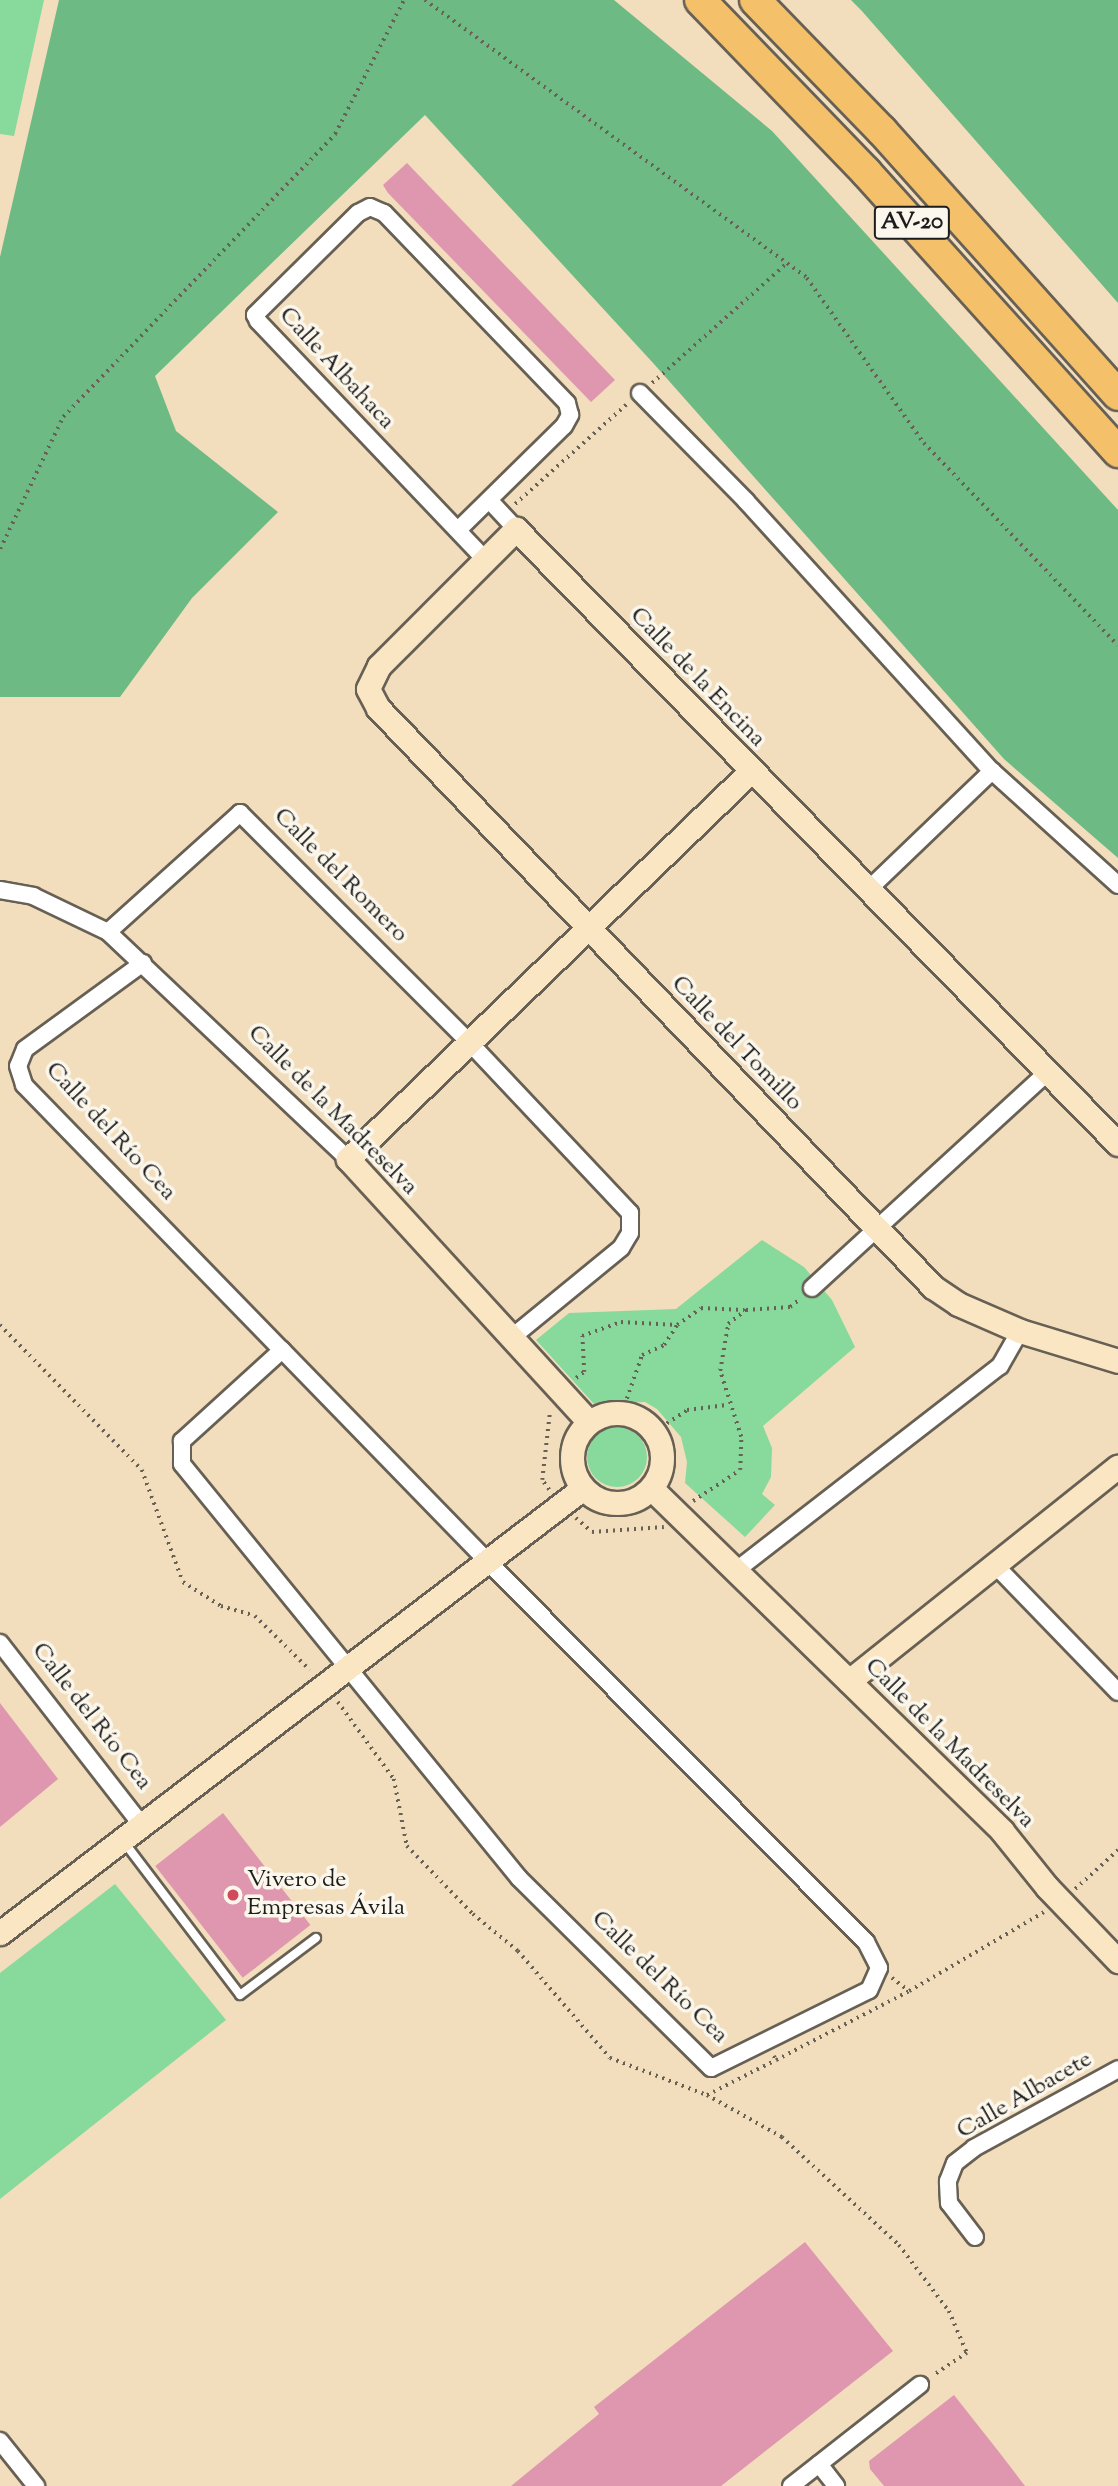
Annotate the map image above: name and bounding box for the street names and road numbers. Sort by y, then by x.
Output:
road number: AV-20 [874,204,950,243]
street label: Calle Albahaca [272,302,400,436]
street label: Calle de la Encina [623,602,771,754]
street label: Calle del Romero [267,803,413,949]
street label: Calle del Tomillo [664,970,808,1118]
street label: Calle de la Madreselva [241,1020,423,1202]
street label: Calle del Río Cea [38,1057,182,1207]
street label: Calle del Río Cea [25,1638,157,1796]
street label: Calle de la Madreselva [858,1653,1040,1835]
street label: Calle del Río Cea [585,1906,733,2050]
street label: Calle Albacete [952,2046,1098,2146]

